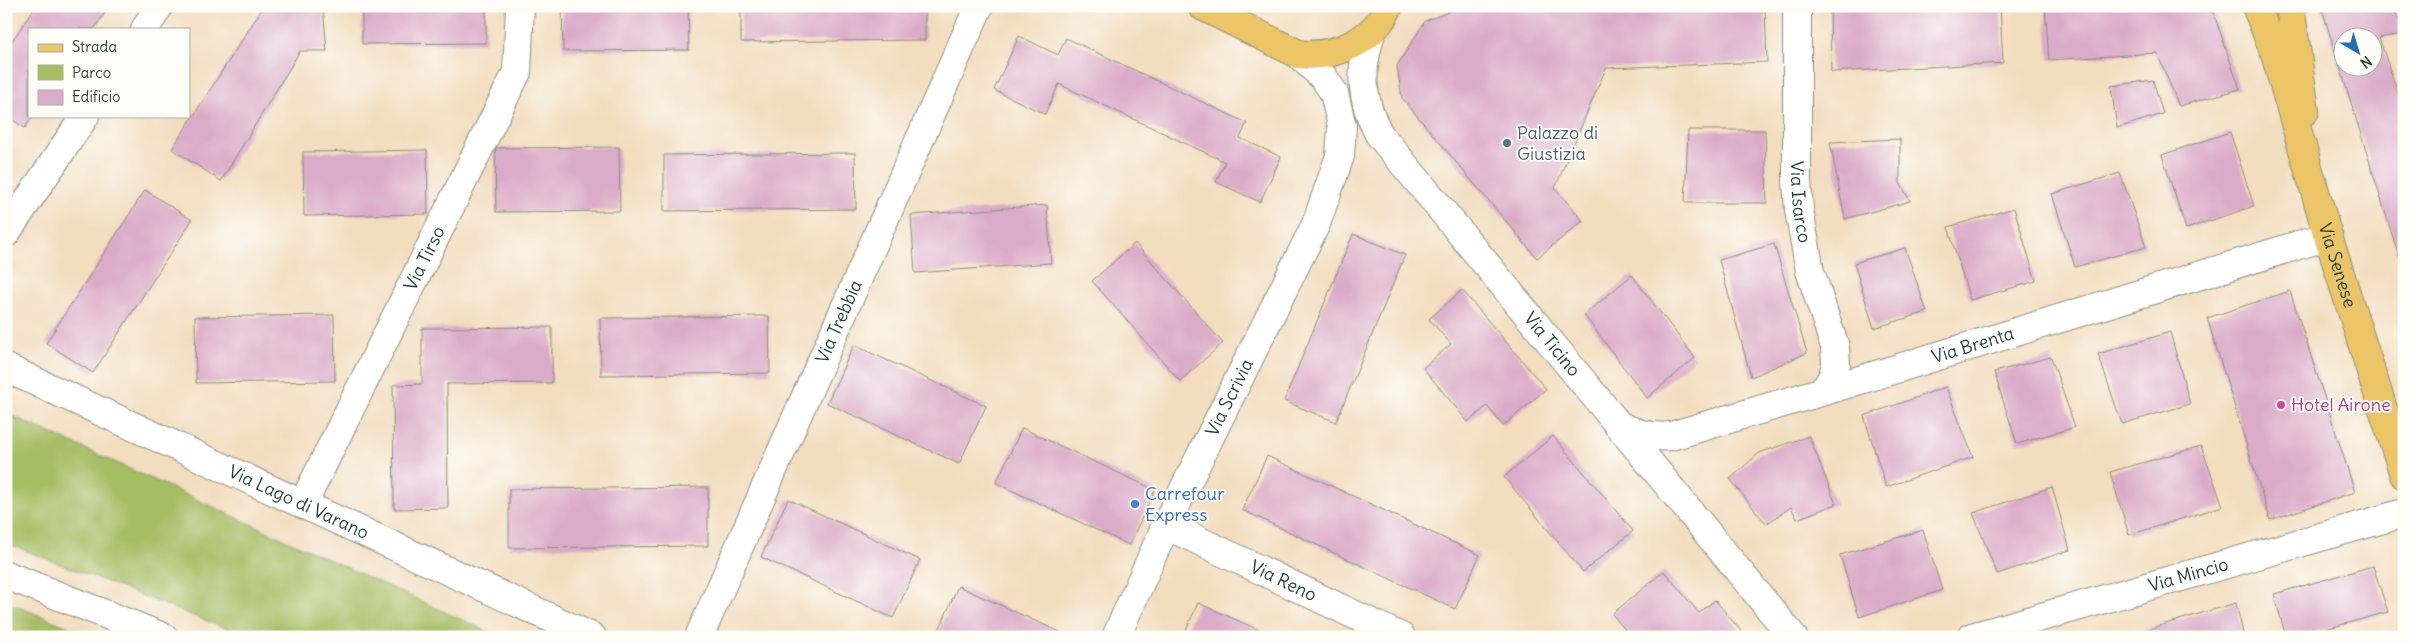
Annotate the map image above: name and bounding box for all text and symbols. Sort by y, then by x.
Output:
legend [28,28,190,118]
north arrow [2332,28,2382,78]
text: Strada [72,37,117,56]
text: N [2357,52,2375,72]
text: Parco [72,63,111,82]
text: Edificio [72,87,120,106]
place label: Palazzo di Giustizia [1517,121,1598,165]
marker: Palazzo di Giustizia [1501,137,1513,149]
street label: Via Isarco [1786,161,1817,245]
street label: Via Senese [2314,220,2362,310]
street label: Via Tirso [399,222,450,294]
street label: Via Trebbia [810,276,867,367]
street label: Via Ticino [1519,307,1586,381]
street label: Via Brenta [1929,321,2017,368]
street label: Via Scrivia [1200,355,1258,440]
place label: Hotel Airone [2291,393,2391,416]
marker: Hotel Airone [2275,399,2287,411]
street label: Via Lago di Varano [225,460,373,544]
place label: Carrefour Express [1145,482,1225,526]
marker: Carrefour Express [1129,498,1141,510]
street label: Via Mincio [2145,552,2231,597]
street label: Via Reno [1246,555,1321,606]

